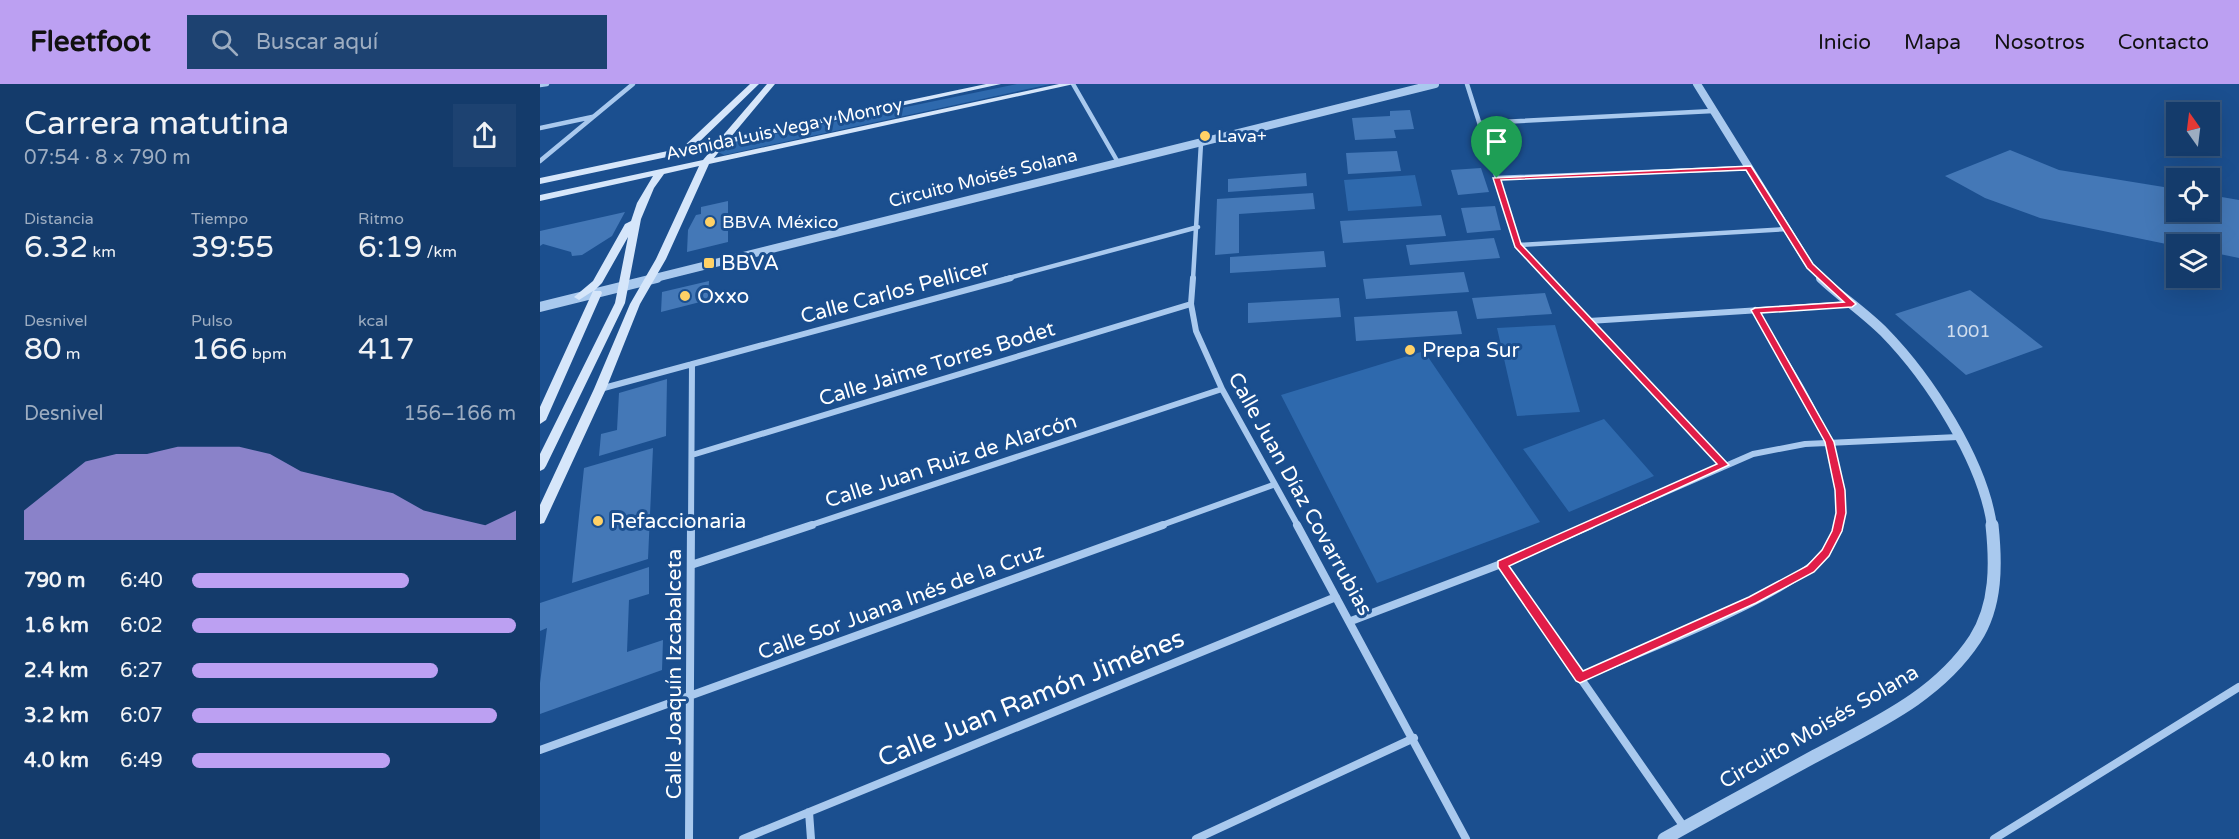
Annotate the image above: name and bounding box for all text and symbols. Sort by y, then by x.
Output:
search box [187,15,607,69]
text: Fleetfoot [30,25,151,59]
icon: search [208,26,241,59]
text: Buscar aquí [256,29,378,55]
text: Inicio [1818,30,1871,55]
text: Mapa [1904,30,1961,55]
text: Nosotros [1994,30,2085,55]
text: Contacto [2118,30,2209,55]
street label: Avenida Luis Vega y Monroy [664,93,905,165]
north arrow [2166,102,2220,156]
map controls [2166,102,2220,288]
text: Carrera matutina [24,104,289,143]
button: share [453,104,516,167]
pin [1471,116,1522,178]
place label: Lava+ [1217,125,1267,147]
icon: arrive [1480,125,1513,158]
marker: Lava+ [1198,129,1212,143]
street label: Circuito Moisés Solana [886,144,1080,212]
text: 07:54 · 8 × 790 m [24,146,191,170]
button: locate [2166,168,2220,222]
text: Distancia [24,209,94,229]
text: Tiempo [191,209,248,229]
text: Ritmo [358,209,404,229]
place label: BBVA México [722,211,838,233]
marker: BBVA México [703,215,717,229]
text: 6.32 [24,229,88,266]
text: 39:55 [191,229,274,266]
text: 6:19 [358,229,422,266]
button: layers [2166,234,2220,288]
text: km [88,242,116,262]
text: /km [422,242,457,262]
place label: BBVA [721,251,779,276]
street label: Calle Carlos Pellicer [798,255,992,329]
marker: BBVA [702,256,716,270]
place label: Oxxo [697,284,749,309]
marker: Oxxo [678,289,692,303]
text: Desnivel [24,311,88,331]
text: Pulso [191,311,233,331]
text: kcal [358,311,388,331]
street label: Calle Jaime Torres Bodet [816,316,1058,412]
house number: 1001 [1945,320,1991,342]
text: 80 [24,331,62,368]
text: 166 [191,331,248,368]
text: 417 [358,331,415,368]
place label: Prepa Sur [1422,338,1520,363]
marker: Prepa Sur [1403,343,1417,357]
text: m [62,344,81,364]
text: bpm [248,344,287,364]
street label: Calle Juan Díaz Covarrubias [1223,368,1377,620]
text: Desnivel [24,402,103,426]
text: 156–166 m [403,402,516,426]
street label: Calle Juan Ruiz de Alarcón [822,408,1080,514]
place label: Refaccionaria [610,509,746,534]
marker: Refaccionaria [591,514,605,528]
street label: Calle Sor Juana Inés de la Cruz [755,538,1047,666]
street label: Calle Joaquín Izcabalceta [662,549,687,799]
text: 790 m [24,569,85,593]
text: 6:40 [120,569,163,593]
text: 1.6 km [24,614,89,638]
text: 6:02 [120,614,163,638]
street label: Calle Juan Ramón Jiménes [873,622,1189,774]
text: 2.4 km [24,659,88,683]
text: 6:27 [120,659,163,683]
street label: Circuito Moisés Solana [1715,660,1923,794]
text: 3.2 km [24,704,89,728]
text: 6:07 [120,704,163,728]
text: 4.0 km [24,749,89,773]
text: 6:49 [120,749,163,773]

